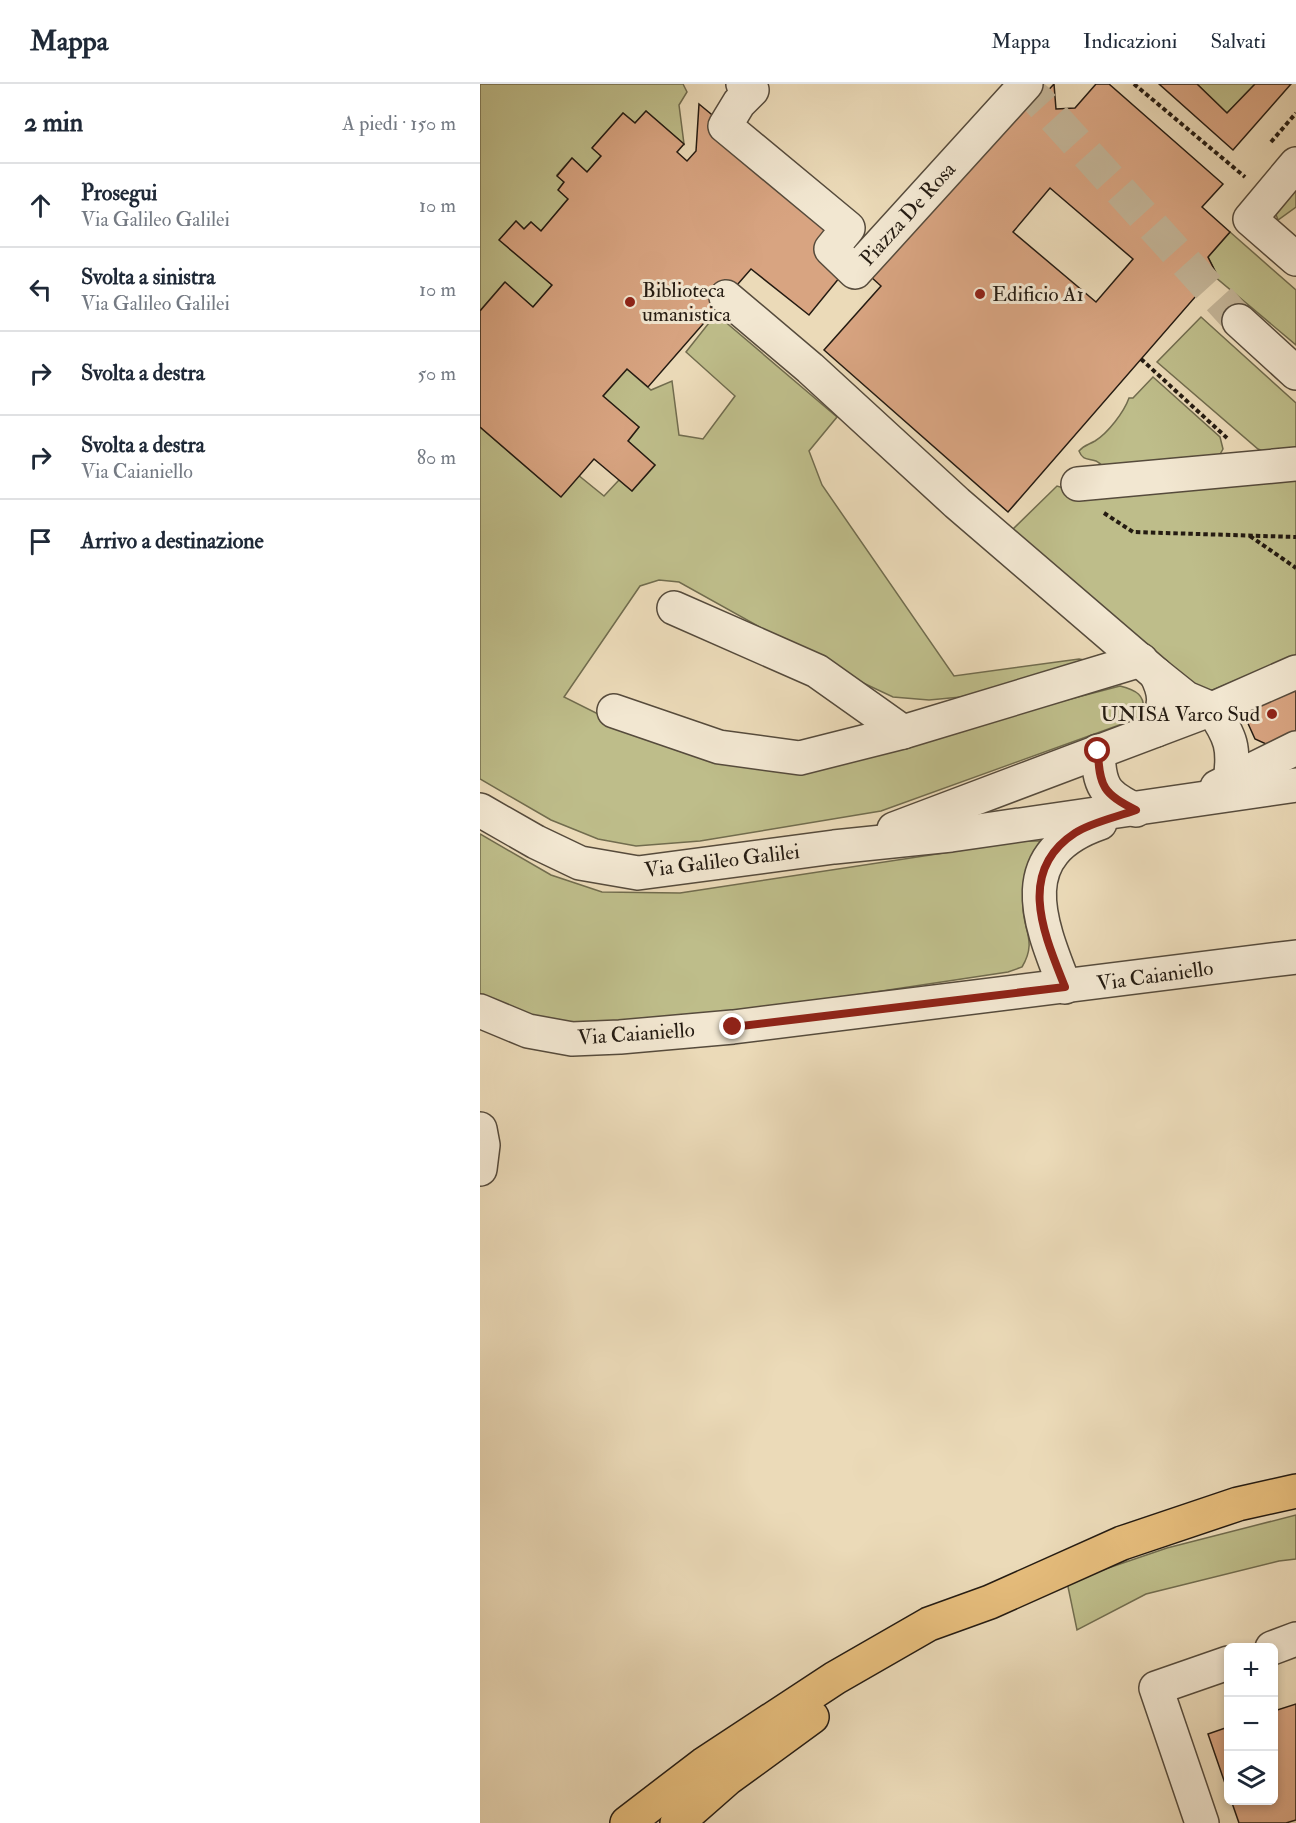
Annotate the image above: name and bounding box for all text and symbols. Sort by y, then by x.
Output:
text: Mappa [30,24,108,59]
text: Mappa [991,28,1050,55]
text: Indicazioni [1083,28,1177,55]
text: Salvati [1210,28,1266,55]
text: 2 min [24,107,83,139]
text: A piedi · 150 m [342,111,456,136]
street label: Piazza De Rosa [854,156,962,272]
text: Prosegui [81,179,157,207]
icon: ahead [24,189,57,222]
text: 10 m [419,193,456,218]
text: Via Galileo Galilei [81,207,230,232]
text: Svolta a sinistra [81,263,215,291]
icon: left [24,273,57,306]
text: 10 m [419,277,456,302]
place label: Biblioteca umanistica [642,277,731,328]
place label: Edificio A1 [992,281,1084,308]
marker: Edificio A1 [973,287,987,301]
text: Via Galileo Galilei [81,291,230,316]
marker: Biblioteca umanistica [623,295,637,309]
icon: right [24,357,57,390]
text: Svolta a destra [81,359,205,387]
text: 50 m [417,361,456,386]
text: Svolta a destra [81,431,205,459]
icon: right [24,441,57,474]
text: 80 m [417,445,456,470]
text: Via Caianiello [81,459,193,484]
icon: arrive [24,525,57,558]
text: Arrivo a destinazione [81,527,264,555]
place label: UNISA Varco Sud [1101,701,1261,728]
marker: UNISA Varco Sud [1265,707,1279,721]
route start [1084,737,1110,763]
street label: Via Galileo Galilei [643,838,802,884]
street label: Via Caianiello [1095,954,1215,998]
route end [719,1013,745,1039]
street label: Via Caianiello [576,1016,696,1052]
map controls [1224,1643,1278,1805]
button: + [1224,1643,1278,1697]
button: − [1224,1697,1278,1751]
button: layers [1224,1751,1278,1805]

